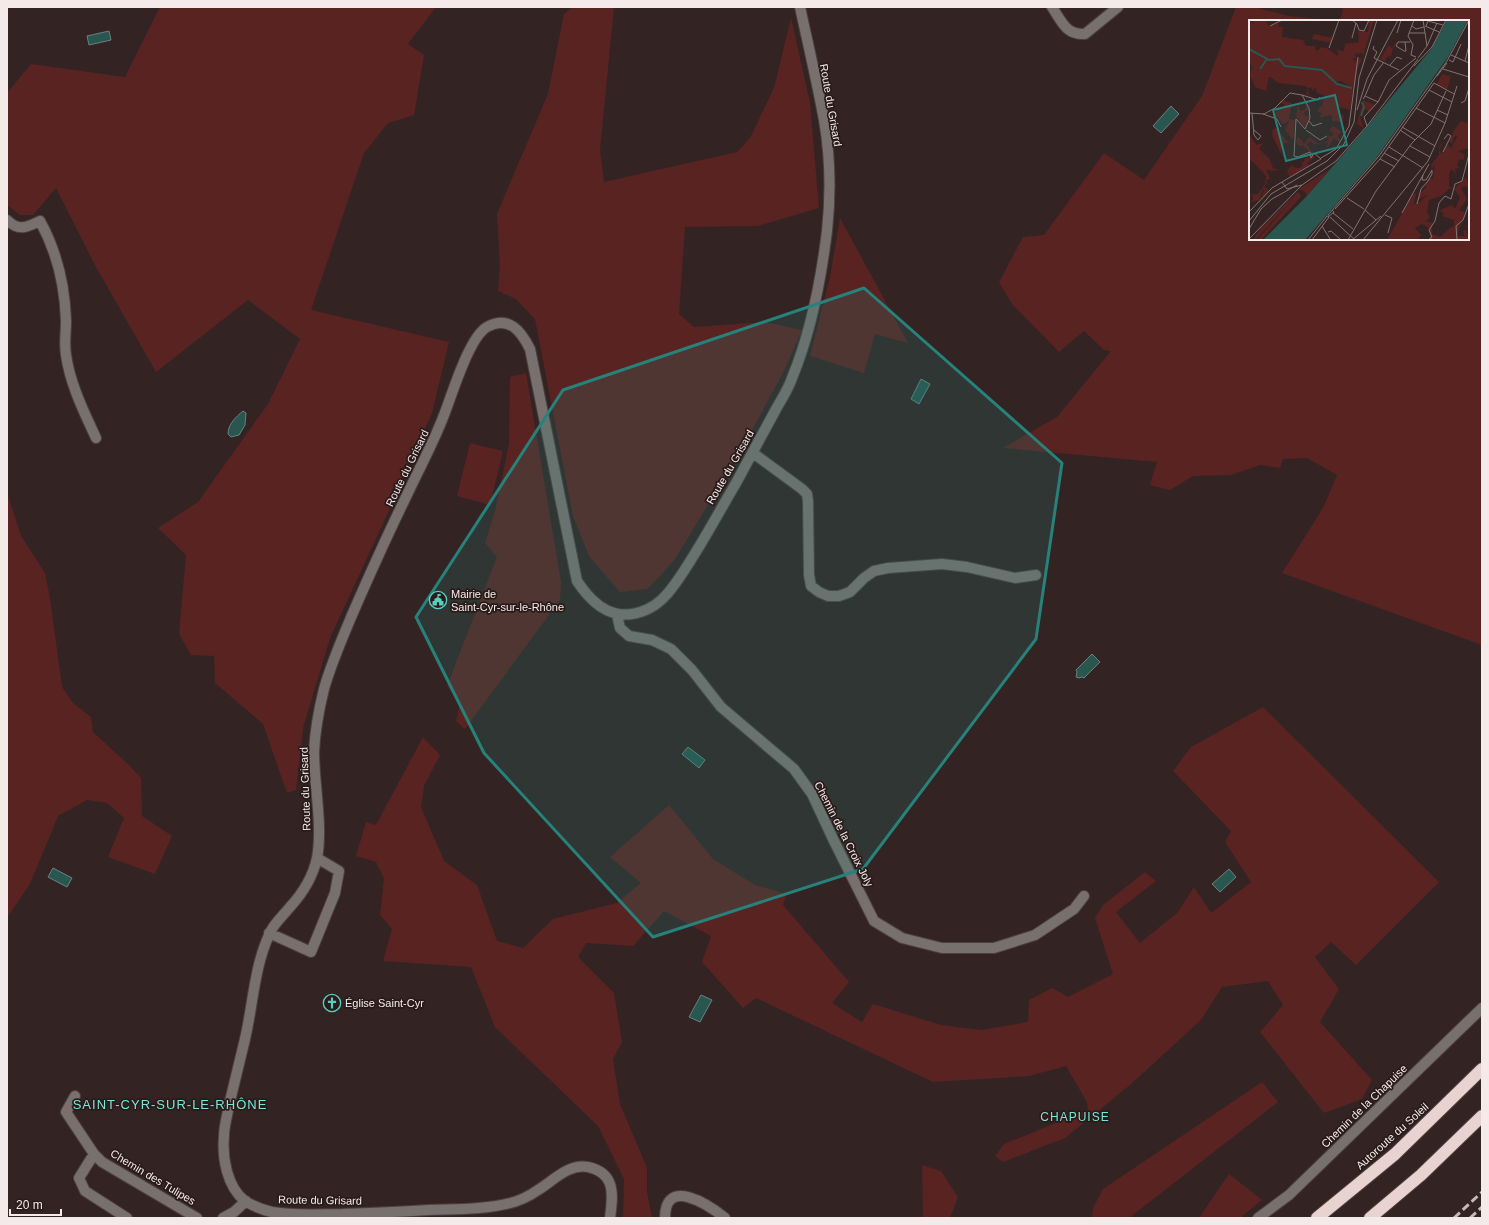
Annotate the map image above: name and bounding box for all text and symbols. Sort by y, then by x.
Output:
inset map [1249,20,1469,240]
street label: Route du Grisard [818,63,844,147]
street label: Route du Grisard [383,428,431,508]
street label: Route du Grisard [704,428,756,506]
place label: Mairie de Saint-Cyr-sur-le-Rhône [451,588,564,613]
public building icon: Mairie de Saint-Cyr-sur-le-Rhône [428,590,448,610]
street label: Route du Grisard [298,747,312,831]
street label: Chemin de la Croix Joly [812,780,876,889]
church icon: Église Saint-Cyr [322,993,342,1013]
place label: Église Saint-Cyr [345,997,424,1009]
street label: Chemin de la Chapuise [1319,1062,1409,1150]
district label: SAINT-CYR-SUR-LE-RHÔNE [73,1097,267,1112]
street label: Autoroute du Soleil [1353,1100,1431,1172]
district label: CHAPUISE [1040,1110,1110,1124]
street label: Chemin des Tulipes [109,1147,198,1207]
scale bar [10,1191,61,1217]
street label: Route du Grisard [278,1193,362,1207]
text: 20 m [16,1198,43,1212]

